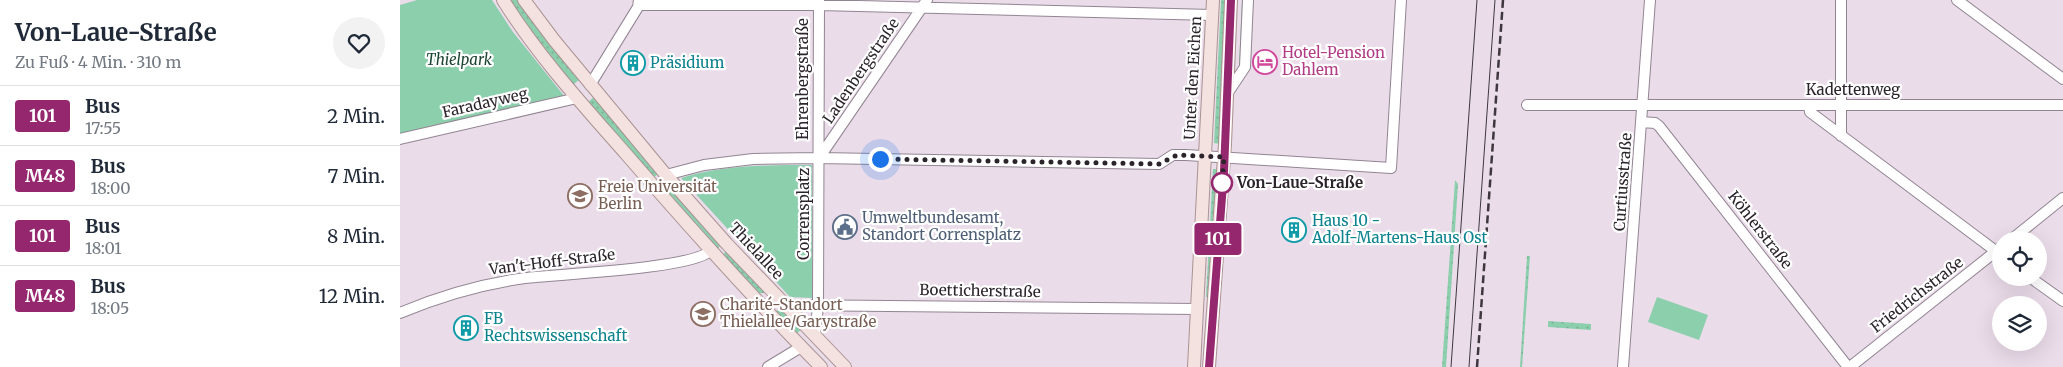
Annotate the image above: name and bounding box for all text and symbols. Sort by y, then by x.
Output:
street label: Ladenbergstraße [818,14,903,127]
street label: Unter den Eichen [1180,16,1205,140]
text: Von-Laue-Straße [15,17,217,48]
button: heart [333,17,385,69]
street label: Ehrenbergstraße [793,18,812,140]
place label: Hotel-Pension Dahlem [1282,43,1385,79]
hotel icon: Hotel-Pension Dahlem [1252,49,1278,75]
park label: Thielpark [426,50,493,69]
building icon: Präsidium [620,50,646,76]
text: Zu Fuß · 4 Min. · 310 m [15,52,181,72]
place label: Präsidium [650,53,724,72]
street label: Kadettenweg [1806,80,1900,99]
street label: Faradayweg [440,83,529,122]
text: Bus [85,94,120,118]
text: 101 [29,104,56,127]
text: 2 Min. [327,104,385,128]
text: 17:55 [85,118,121,138]
street label: Curtiusstraße [1610,132,1635,232]
your location [868,147,893,172]
text: Bus [90,154,126,178]
text: M48 [25,164,65,187]
text: 7 Min. [328,164,385,188]
street label: Corrensplatz [794,168,813,260]
marker: Von-Laue-Straße [1211,172,1233,194]
place label: Von-Laue-Straße [1236,173,1363,192]
place label: Freie Universität Berlin [598,177,717,213]
text: 18:00 [90,178,131,198]
school or university icon: Freie Universität Berlin [567,183,593,209]
street label: Köhlerstraße [1724,187,1797,273]
place label: Umweltbundesamt, Standort Corrensplatz [862,208,1021,244]
place label: Haus 10 - Adolf-Martens-Haus Ost [1311,211,1488,247]
text: Bus [85,214,120,238]
public building icon: Umweltbundesamt, Standort Corrensplatz [832,214,858,240]
building icon: Haus 10 - Adolf-Martens-Haus Ost [1281,217,1307,243]
street label: Thielallee [725,218,788,283]
line badge: 101 [1189,223,1247,255]
text: 101 [29,224,56,247]
text: 8 Min. [327,224,385,248]
text: 101 [1204,227,1232,250]
map controls [1992,231,2047,351]
button: locate [1992,231,2047,286]
text: 18:01 [85,238,121,258]
street label: Van't-Hoff-Straße [487,244,616,279]
street label: Friedrichstraße [1867,253,1967,337]
text: Bus [90,274,126,298]
street label: Boetticherstraße [919,280,1041,301]
text: M48 [25,284,65,307]
text: 12 Min. [319,284,385,308]
place label: Charité-Standort Thielallee/Garystraße [720,295,876,331]
button: layers [1992,296,2047,351]
text: 18:05 [90,298,129,318]
school or university icon: Charité-Standort Thielallee/Garystraße [690,301,716,327]
place label: FB Rechtswissenschaft [484,309,627,345]
building icon: FB Rechtswissenschaft [453,315,479,341]

